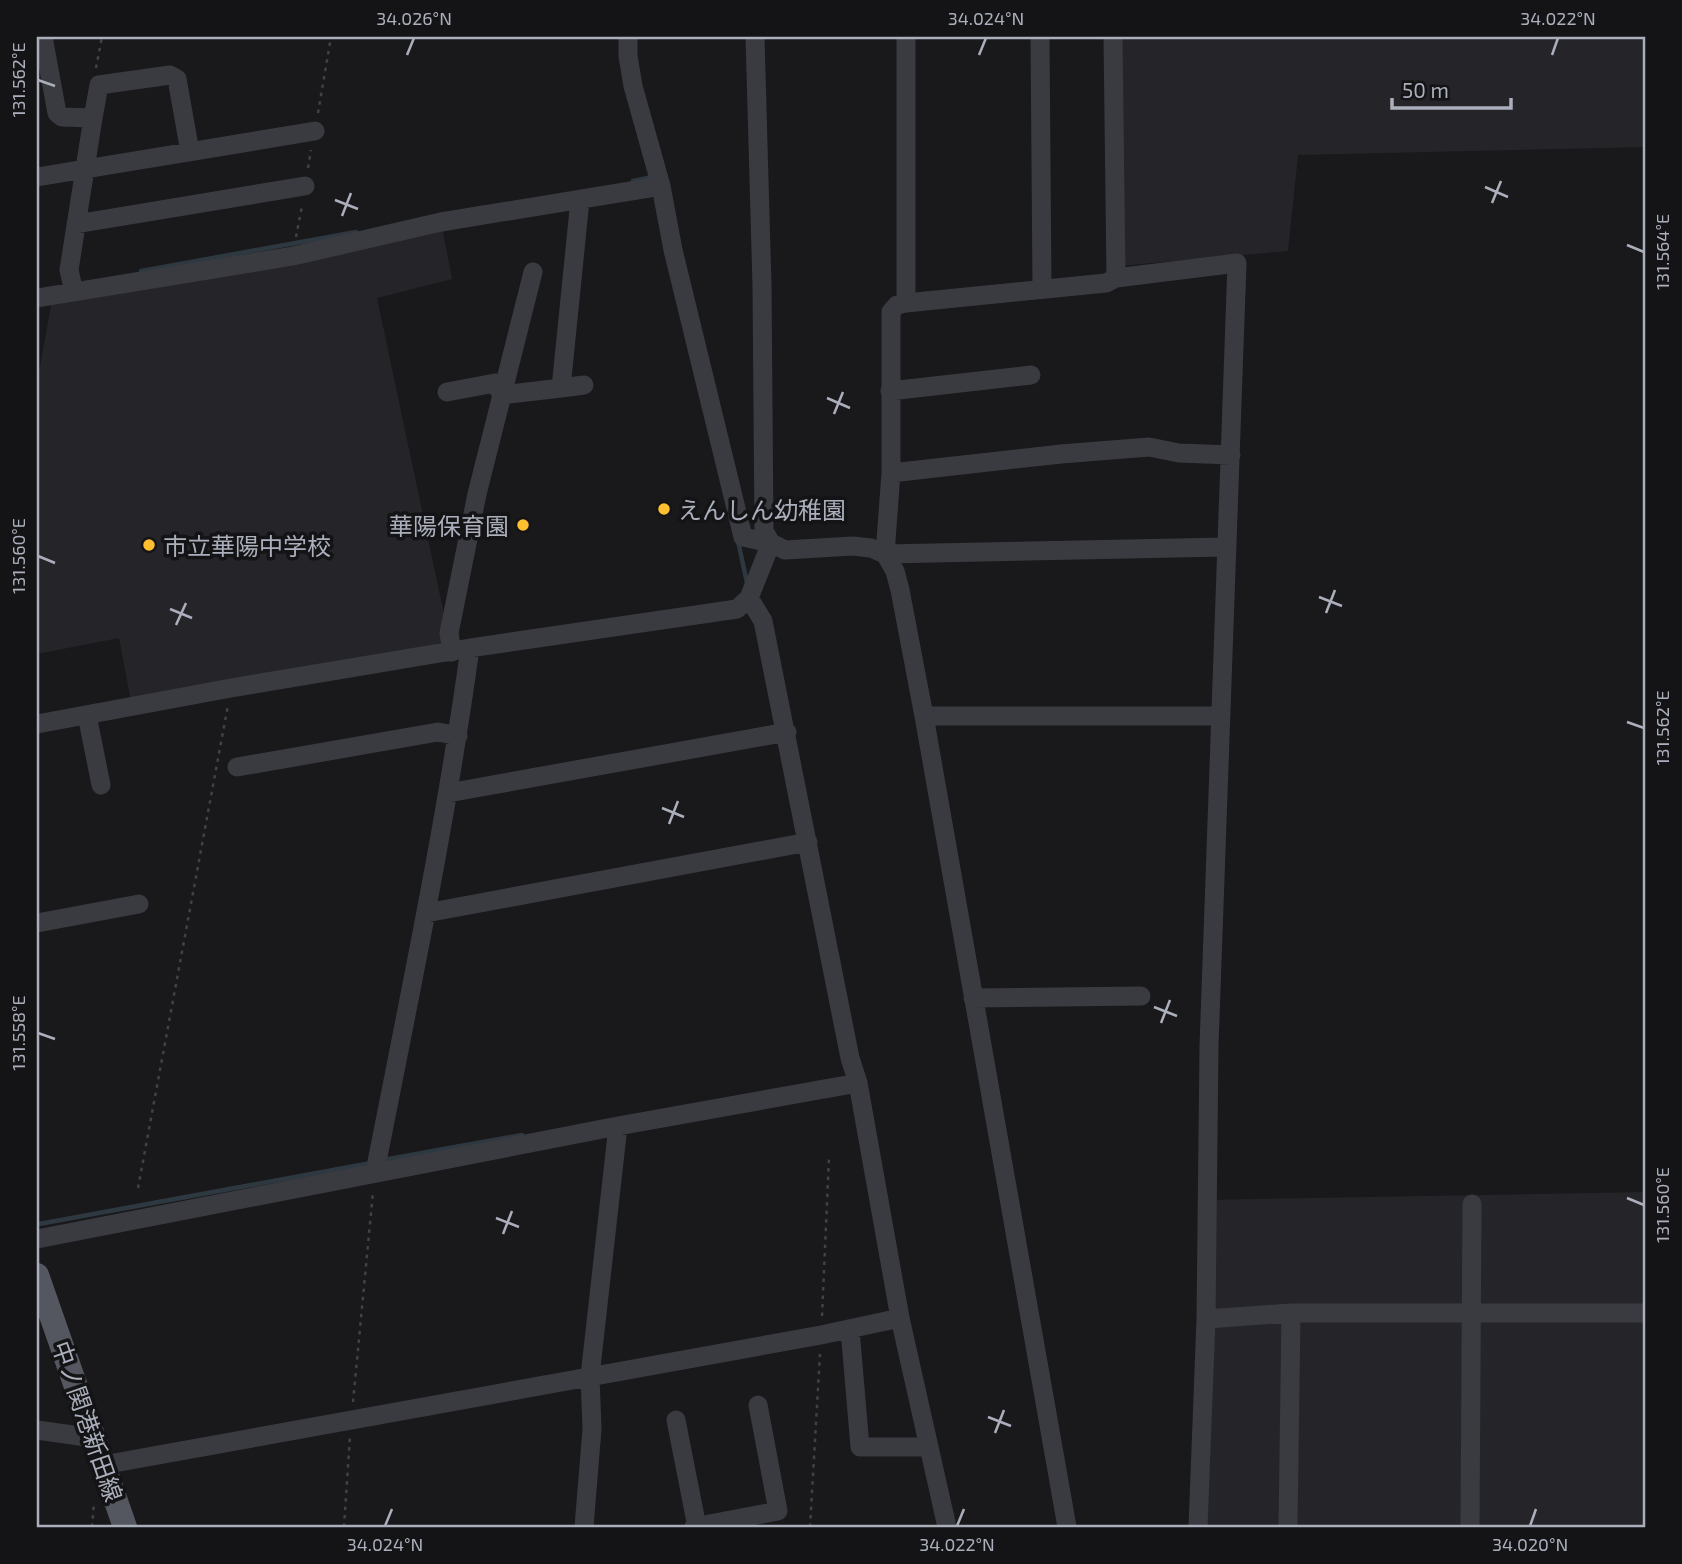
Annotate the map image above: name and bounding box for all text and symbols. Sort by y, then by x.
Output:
text: 34.026°N [376,7,452,29]
text: 34.024°N [948,7,1024,29]
text: 34.022°N [1520,7,1596,29]
text: 131.562°E [7,42,29,118]
scale bar [1392,66,1510,110]
text: 50 m [1402,77,1449,102]
text: 131.564°E [1651,214,1673,290]
place label: えんしん幼稚園 [678,495,846,524]
marker: えんしん幼稚園 [656,501,672,517]
place label: 華陽保育園 [389,511,509,540]
marker: 華陽保育園 [515,517,531,533]
text: 131.560°E [7,518,29,594]
place label: 市立華陽中学校 [163,531,331,560]
marker: 市立華陽中学校 [141,537,157,553]
text: 131.562°E [1651,690,1673,766]
text: 131.558°E [7,995,29,1071]
text: 131.560°E [1651,1167,1673,1243]
street label: 中ノ関港新田線 [47,1337,129,1505]
text: 34.024°N [347,1533,423,1555]
text: 34.022°N [919,1533,995,1555]
text: 34.020°N [1492,1533,1568,1555]

